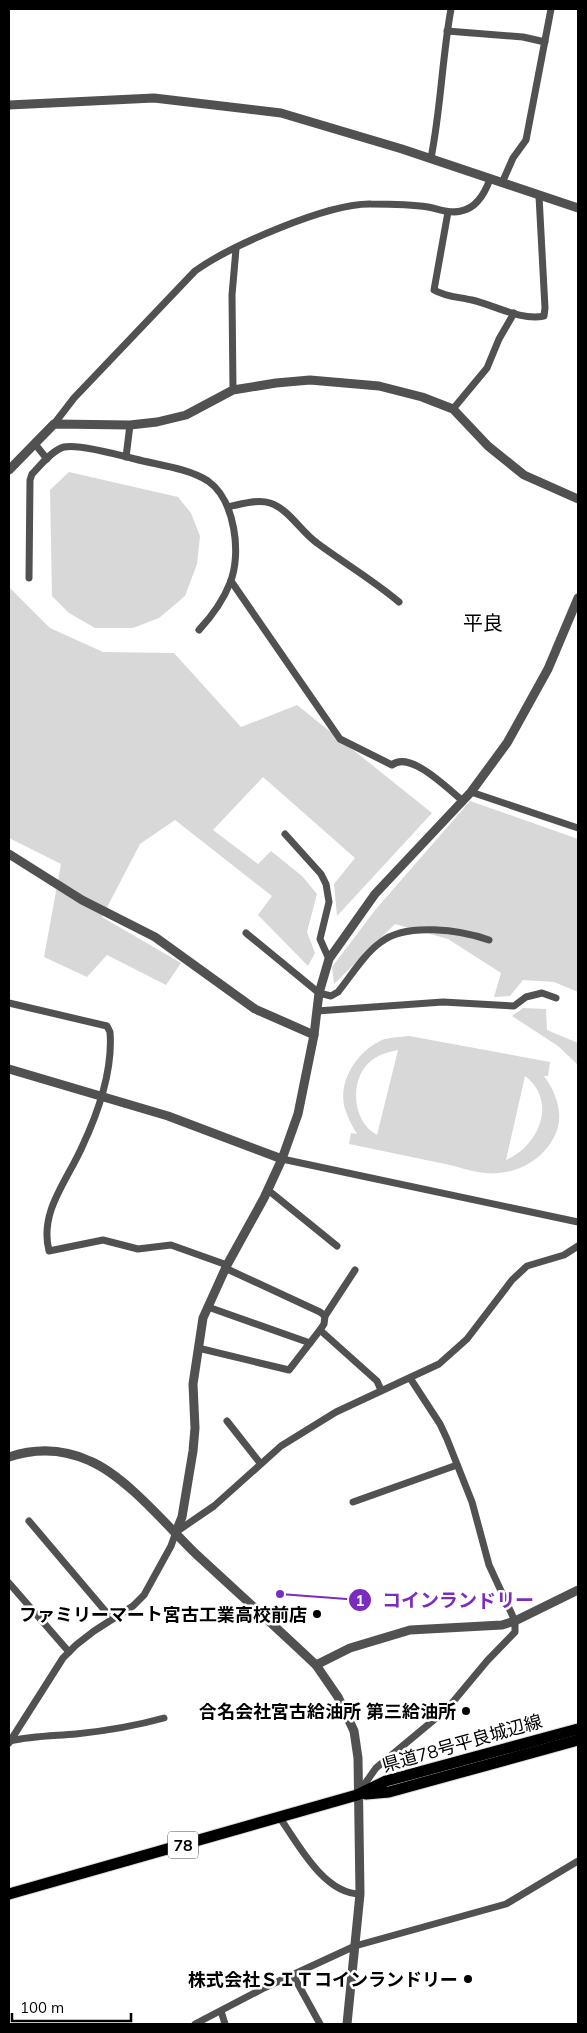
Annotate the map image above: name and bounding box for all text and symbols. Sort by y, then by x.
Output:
district label: 平良 [463,610,503,635]
callout: コインランドリー [347,1583,544,1617]
text: コインランドリー [382,1588,534,1612]
text: 1 [355,1591,365,1610]
place label: ファミリーマート宮古工業高校前店 [19,1603,307,1626]
marker: ファミリーマート宮古工業高校前店 [311,1608,323,1620]
place label: 合名会社宮古給油所 第三給油所 [199,1700,456,1723]
marker: 合名会社宮古給油所 第三給油所 [460,1705,472,1717]
street label: 県道78号平良城辺線 [379,1709,545,1777]
road number: 78 [168,1832,198,1858]
place label: 株式会社ＳＩＴコインランドリー [188,1968,458,1991]
marker: 株式会社ＳＩＴコインランドリー [462,1973,474,1985]
scale bar [12,1990,131,2022]
text: 100 m [20,1998,64,2017]

